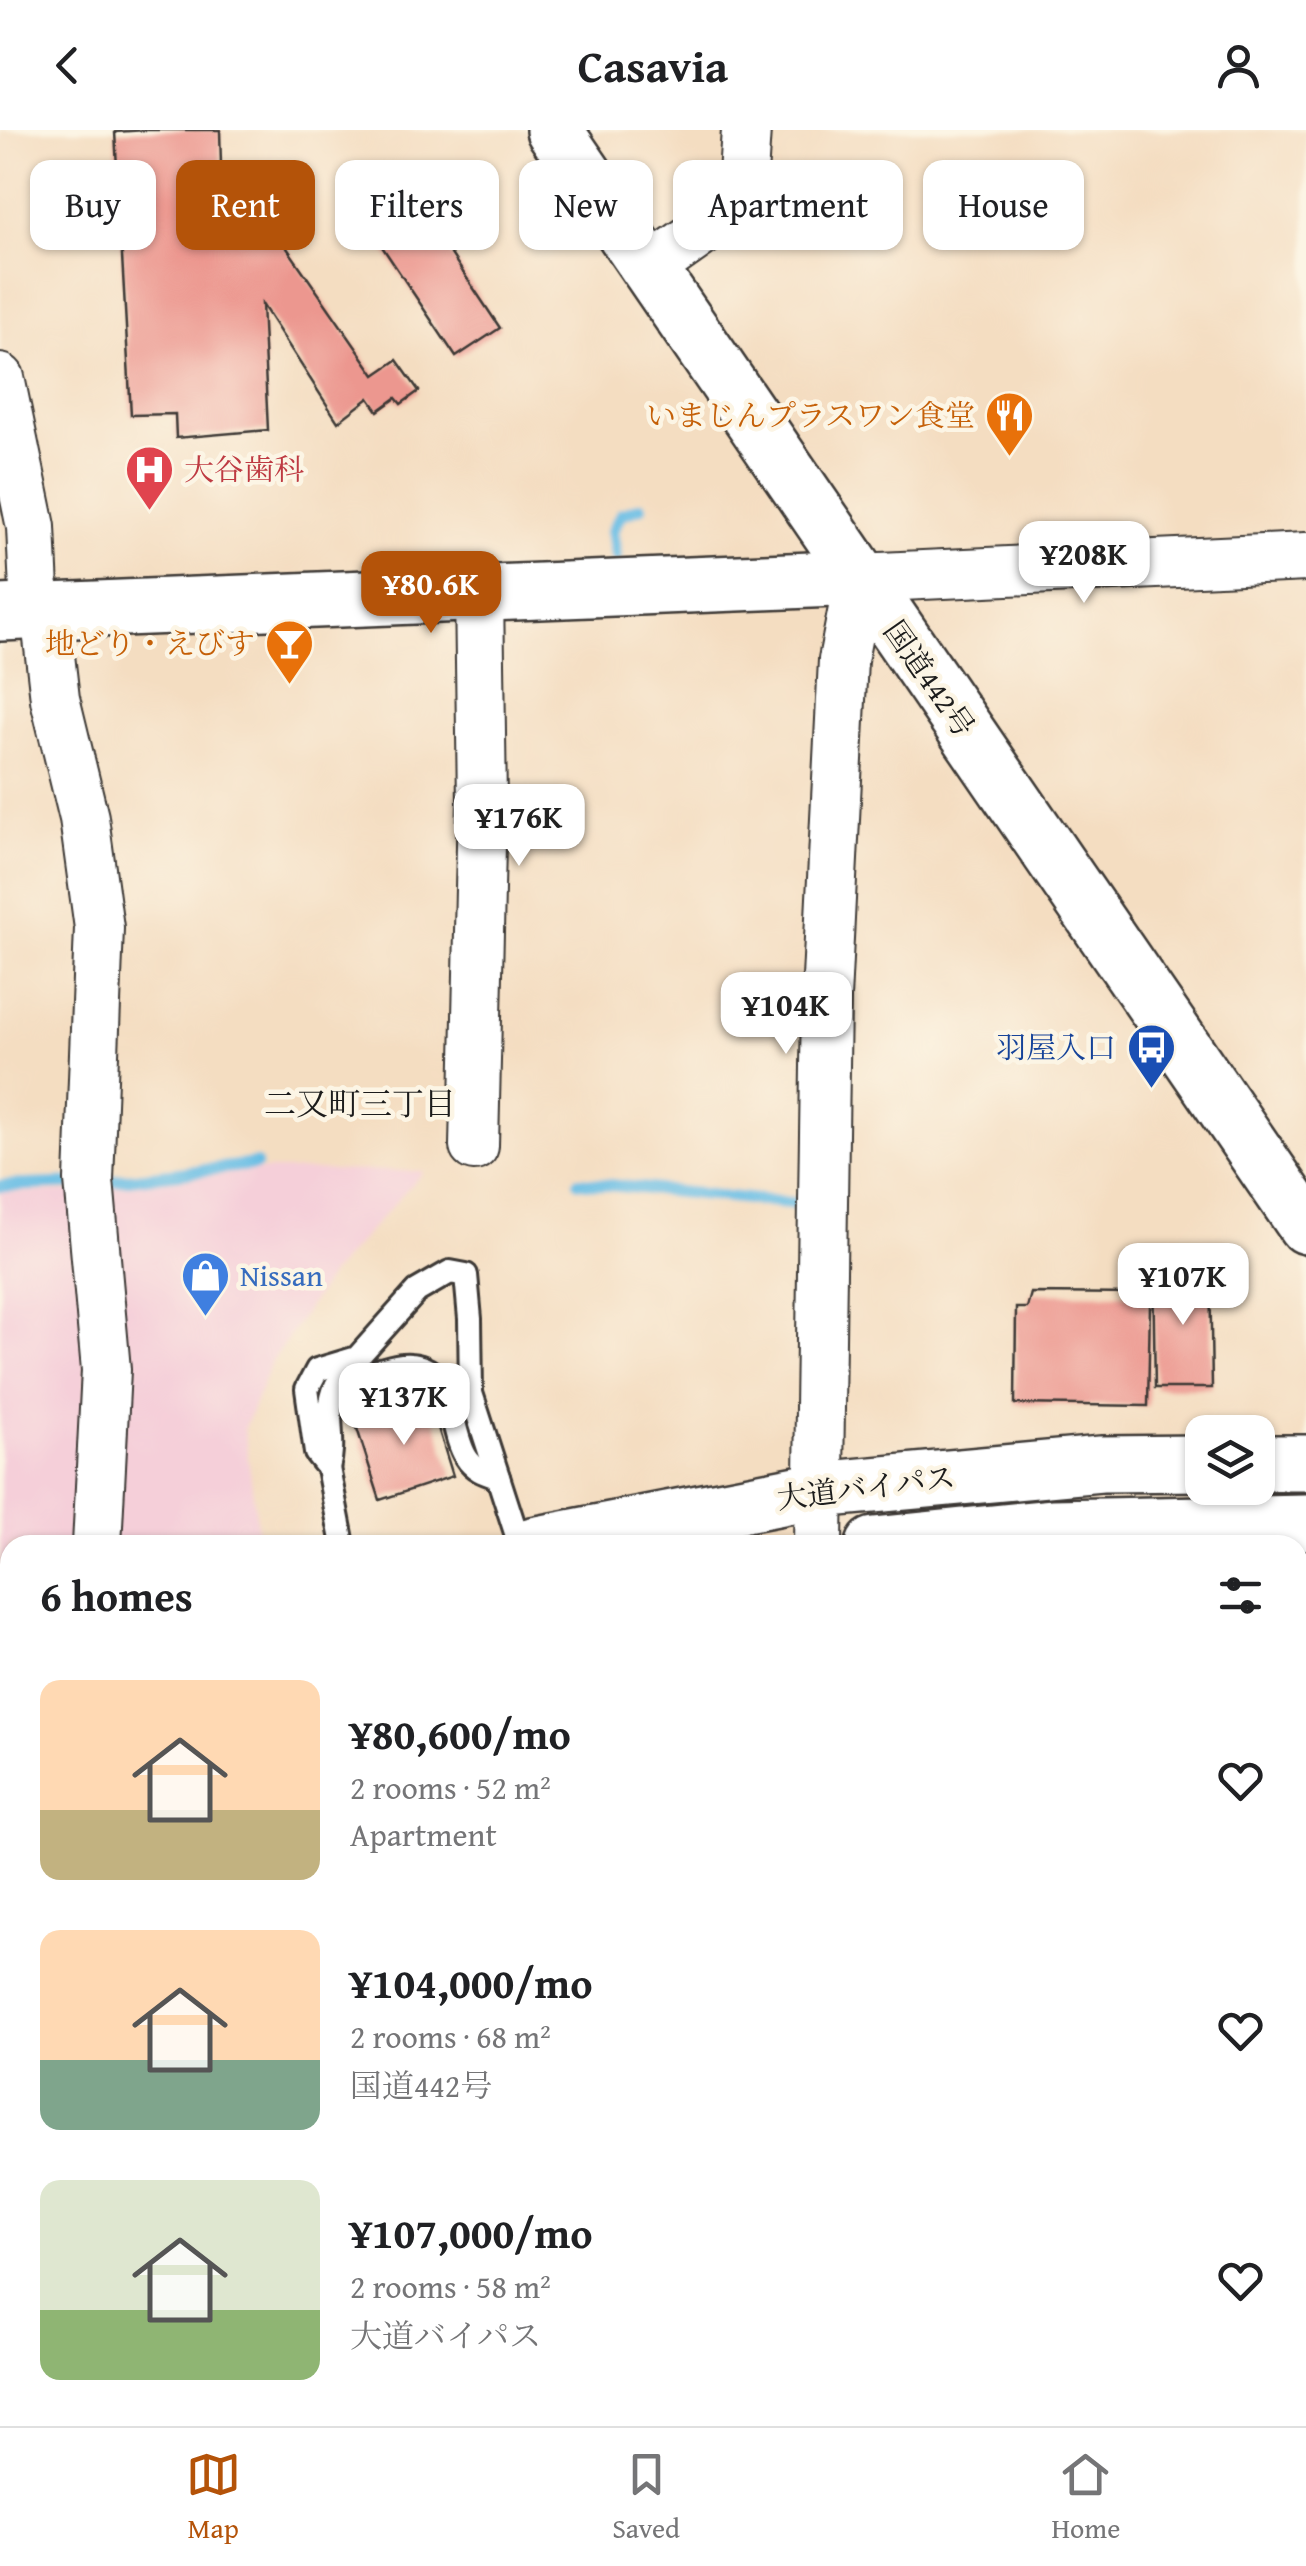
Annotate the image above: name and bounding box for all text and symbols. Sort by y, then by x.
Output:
text: Casavia [578,33,728,98]
icon: back [40,38,95,93]
icon: person [1211,38,1266,93]
chip: Buy [30,160,156,250]
chip: Rent [176,160,315,250]
chip: Filters [335,160,499,250]
chip: New [519,160,653,250]
chip: Apartment [673,160,903,250]
chip: House [923,160,1084,250]
restaurant icon: いまじんプラスワン食堂 [984,390,1036,458]
place label: いまじんプラスワン食堂 [646,393,975,437]
hospital icon: 大谷歯科 [123,444,175,512]
place label: 大谷歯科 [184,447,304,491]
pin: ¥208K [1014,521,1154,606]
text: ¥208K [1041,530,1127,577]
pin: ¥80.6K [350,551,512,636]
text: ¥80.6K [383,560,479,607]
street label: 国道442号 [874,611,986,746]
bar icon: 地どり・えびす [264,618,316,686]
place label: 地どり・えびす [45,621,255,665]
pin: ¥176K [449,784,589,869]
text: ¥176K [476,793,562,840]
pin: ¥104K [716,972,856,1057]
text: ¥104K [743,981,829,1028]
bus stop icon: 羽屋入口 [1125,1022,1177,1090]
place label: 羽屋入口 [996,1025,1116,1069]
district label: 二又町三丁目 [264,1080,456,1127]
pin: ¥107K [1113,1243,1253,1328]
shop icon: Nissan [179,1250,231,1318]
text: ¥107K [1140,1252,1226,1299]
place label: Nissan [240,1253,323,1297]
pin: ¥137K [334,1363,474,1448]
text: ¥137K [361,1372,447,1419]
map controls [1185,1415,1275,1505]
button: layers [1185,1415,1275,1505]
street label: 大道バイパス [774,1454,958,1520]
text: 6 homes [40,1565,193,1626]
icon: filters [1213,1568,1268,1623]
text: ¥80,600/mo [350,1703,571,1764]
icon: home [120,1720,240,1840]
icon: heart [1213,1753,1268,1808]
text: 2 rooms · 52 m² [350,1764,551,1811]
text: Apartment [350,1811,497,1858]
text: ¥104,000/mo [350,1952,593,2013]
icon: home [120,1970,240,2090]
icon: heart [1213,2003,1268,2058]
text: 2 rooms · 68 m² [350,2013,551,2060]
text: 国道442号 [350,2062,492,2109]
text: ¥107,000/mo [350,2202,593,2263]
icon: home [120,2220,240,2340]
icon: heart [1213,2253,1268,2308]
text: 2 rooms · 58 m² [350,2263,551,2310]
text: 大道バイパス [350,2312,541,2359]
tab: Map [186,2447,241,2548]
tab: Saved [612,2447,680,2548]
tab: Home [1051,2447,1120,2548]

